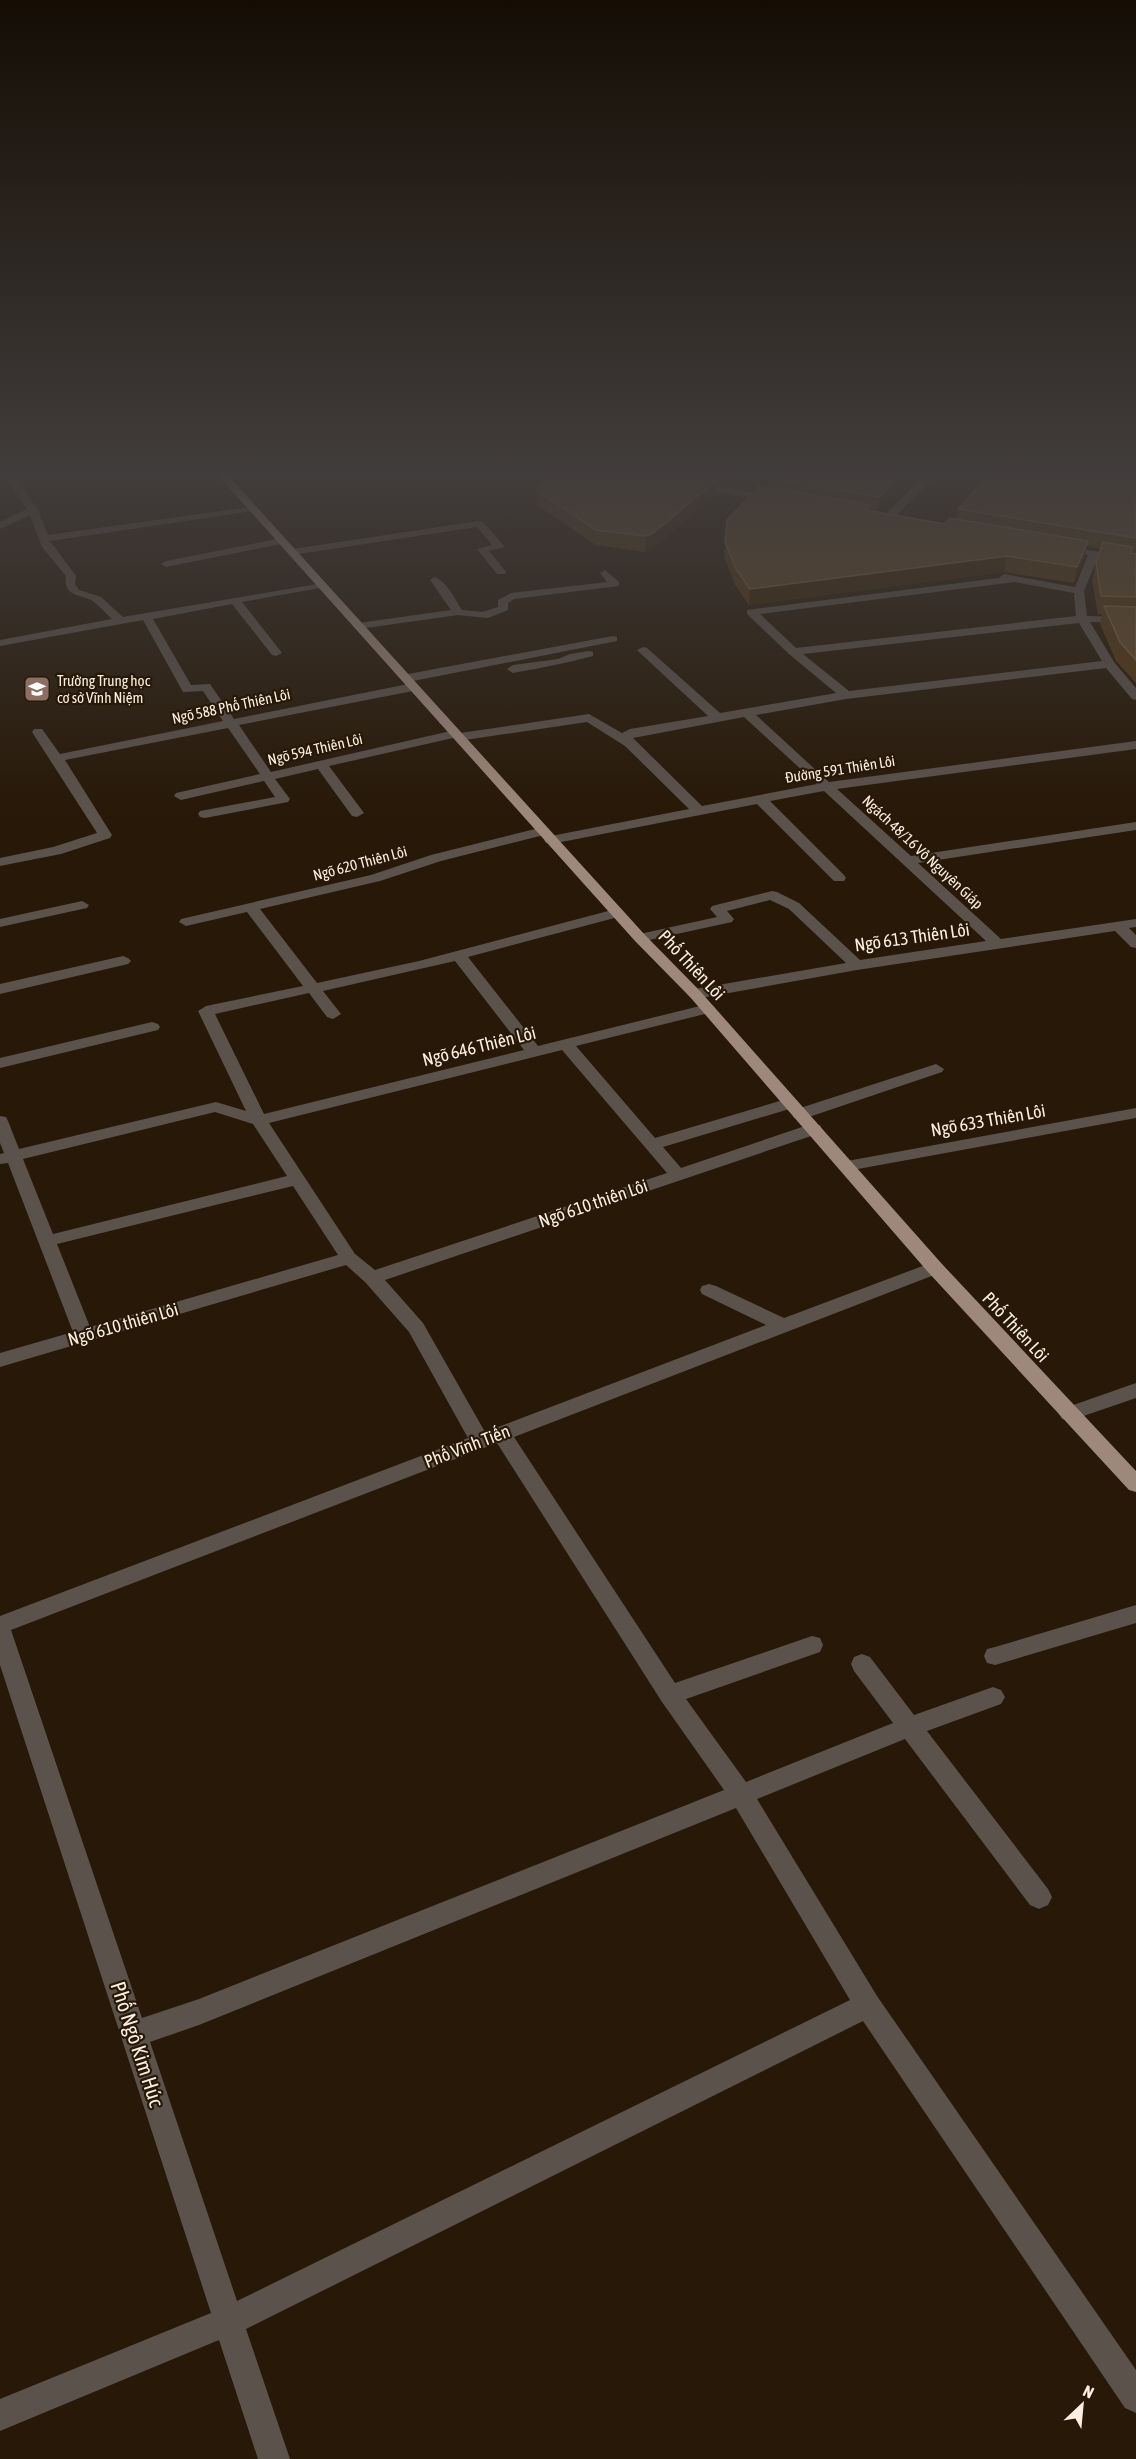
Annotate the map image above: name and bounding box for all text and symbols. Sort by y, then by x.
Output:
place label: Trường Trung học cơ sở Vĩnh Niệm [57,672,151,706]
school or university icon: Trường Trung học cơ sở Vĩnh Niệm [22,674,52,704]
street label: Ngõ 588 Phố Thiên Lôi [170,685,292,727]
street label: Ngõ 594 Thiên Lôi [266,730,364,768]
street label: Đường 591 Thiên Lôi [784,752,896,786]
street label: Ngách 48/16 Vô Nguyên Giáp [859,792,987,912]
street label: Ngõ 620 Thiên Lôi [311,842,409,884]
street label: Ngõ 613 Thiên Lôi [853,919,971,955]
street label: Phố Thiên Lôi [654,925,730,1004]
street label: Ngõ 646 Thiên Lôi [420,1022,538,1070]
street label: Ngõ 633 Thiên Lôi [929,1100,1047,1140]
street label: Ngõ 610 thiên Lôi [536,1175,650,1231]
street label: Phố Thiên Lôi [978,1287,1054,1366]
street label: Ngõ 610 thiên Lôi [65,1298,181,1350]
street label: Phố Vĩnh Tiến [421,1419,513,1472]
street label: Phố Ngô Kim Húc [106,1978,170,2110]
north arrow [1052,2375,1112,2435]
text: N [1080,2381,1097,2402]

